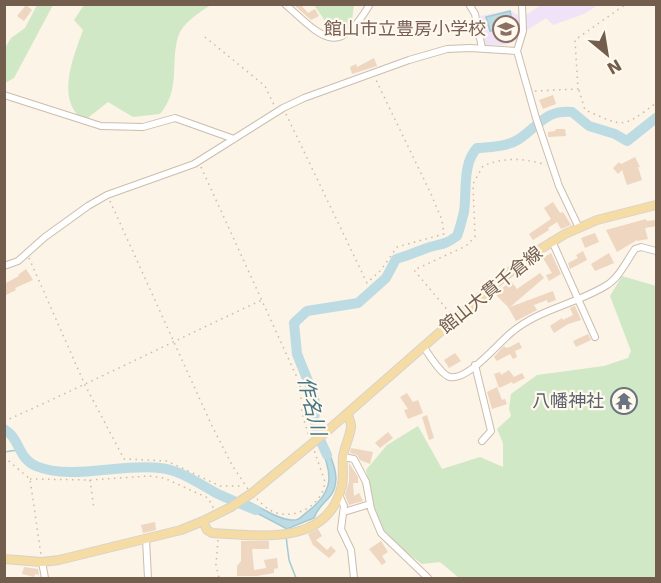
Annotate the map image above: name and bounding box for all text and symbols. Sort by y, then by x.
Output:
school or university icon: 館山市立豊房小学校 [491,14,521,44]
place label: 館山市立豊房小学校 [324,18,486,39]
north arrow [577,24,637,84]
text: N [604,55,625,78]
street label: 館山大貫千倉線 [435,242,546,337]
water label: 作名川 [293,374,331,440]
temple icon: 八幡神社 [609,386,639,416]
place label: 八幡神社 [532,390,604,411]

